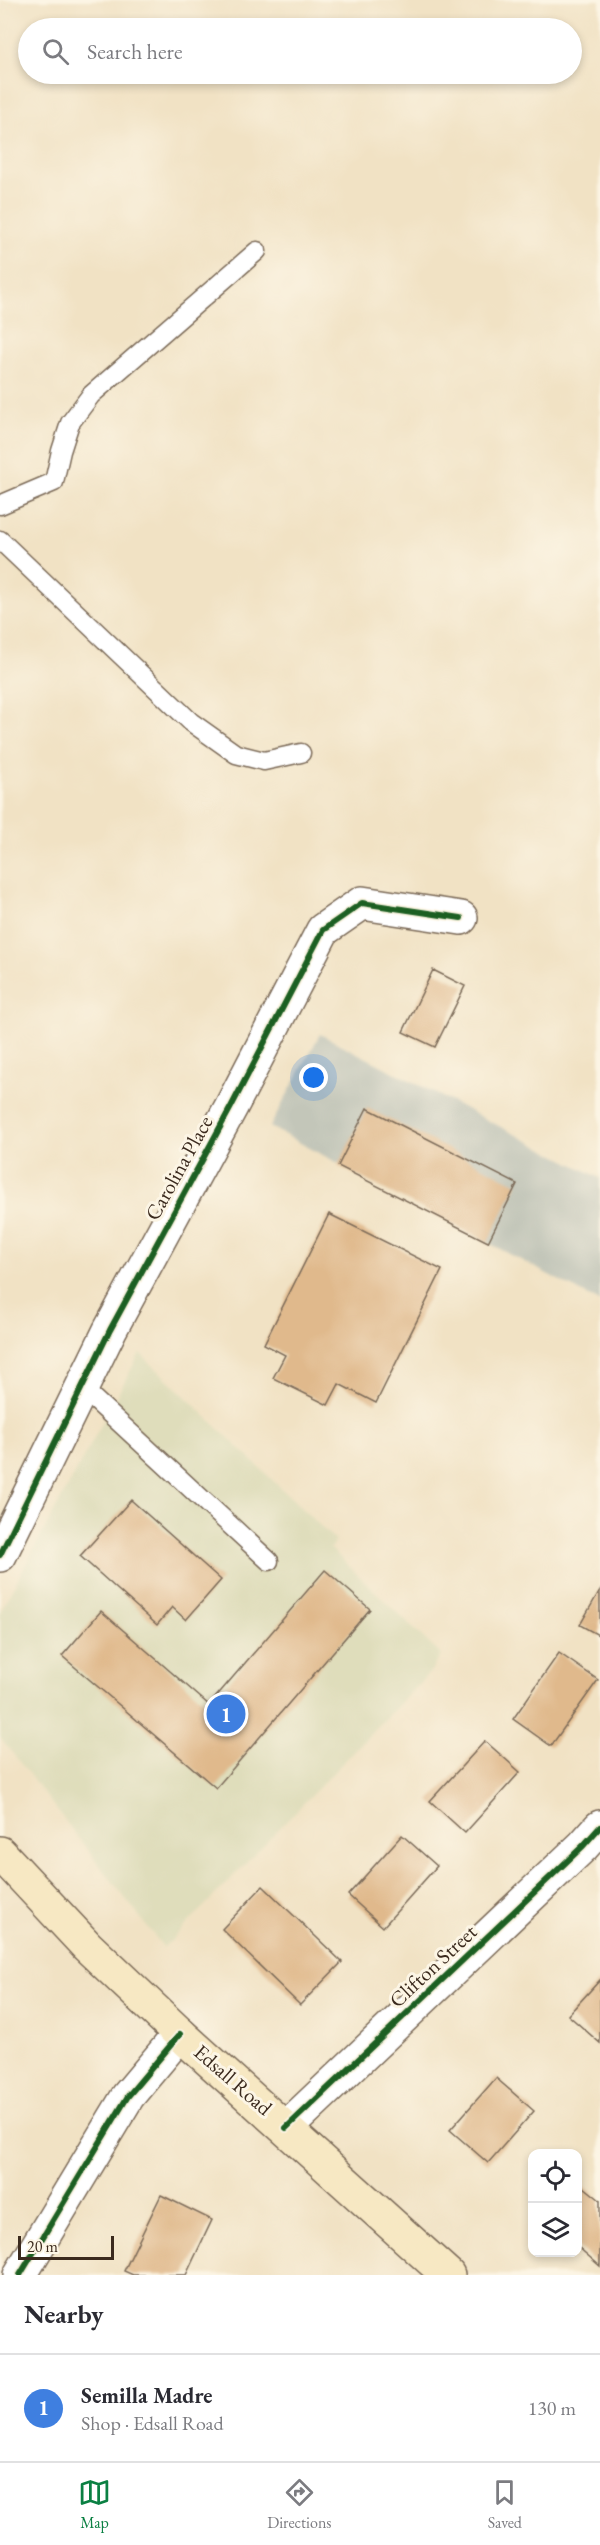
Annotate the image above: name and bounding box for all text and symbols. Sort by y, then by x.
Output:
search box [18,18,582,84]
icon: search [39,35,72,68]
text: Search here [87,37,182,66]
your location [299,1063,328,1092]
street label: Carolina Place [139,1111,218,1225]
pin: 1 [206,1692,246,1736]
street label: Clifton Street [383,1918,482,2013]
street label: Edsall Road [188,2038,278,2121]
map controls [528,2149,582,2257]
button: locate [528,2149,582,2203]
button: layers [528,2203,582,2257]
scale bar [18,2233,114,2260]
text: 20 m [27,2236,58,2257]
text: Nearby [24,2297,104,2331]
text: Semilla Madre [81,2381,213,2410]
text: 1 [38,2395,49,2421]
text: 130 m [528,2395,576,2421]
text: Shop · Edsall Road [81,2410,224,2436]
tab: Map [78,2476,111,2533]
tab: Directions [267,2476,332,2533]
tab: Saved [488,2476,522,2533]

